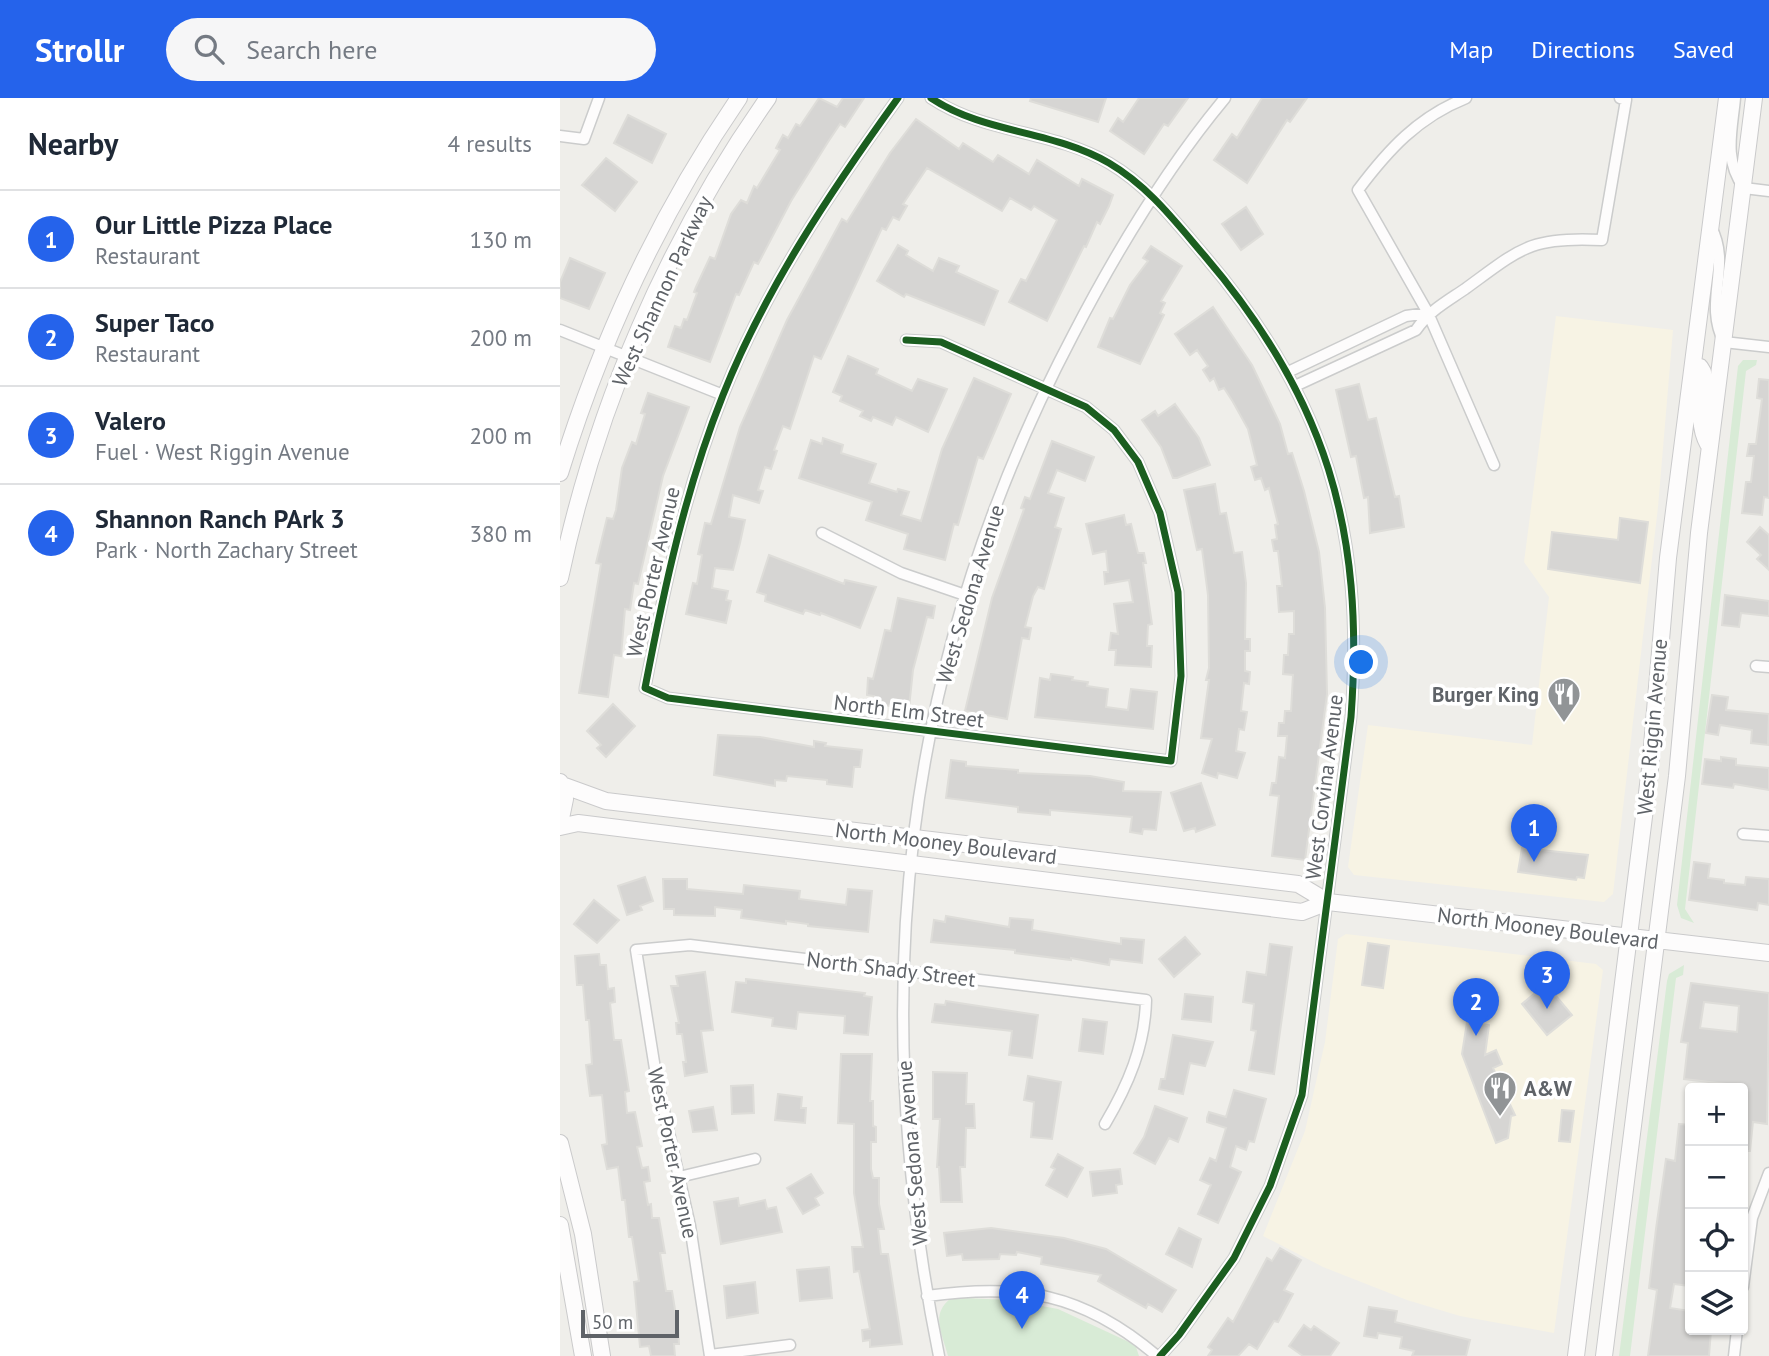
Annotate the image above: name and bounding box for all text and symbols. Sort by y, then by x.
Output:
search box [166,18,656,81]
text: Strollr [35,28,124,71]
icon: search [190,30,228,68]
text: Search here [246,33,377,66]
text: Map [1449,34,1493,65]
text: Directions [1531,34,1635,65]
text: Saved [1673,34,1734,65]
text: Nearby [28,124,118,163]
text: 4 results [448,129,532,158]
street label: West Shannon Parkway [606,191,718,391]
text: Our Little Pizza Place [95,208,332,241]
text: 1 [44,225,58,254]
text: 130 m [470,225,532,254]
text: Restaurant [95,241,200,270]
text: Super Taco [95,306,215,339]
text: 2 [44,323,58,352]
text: 200 m [470,323,532,352]
text: Restaurant [95,339,200,368]
text: Valero [95,404,166,437]
text: 3 [44,421,58,450]
text: 200 m [470,421,532,450]
text: Fuel · West Riggin Avenue [95,437,350,466]
street label: West Porter Avenue [620,484,686,660]
street label: West Sedona Avenue [930,501,1010,687]
text: Shannon Ranch PArk 3 [95,502,345,535]
text: 4 [44,519,58,548]
text: 380 m [470,519,532,548]
text: Park · North Zachary Street [95,535,358,564]
street label: West Riggin Avenue [1631,638,1673,816]
your location [1344,645,1378,679]
restaurant icon: Burger King [1545,675,1583,724]
place label: Burger King [1432,681,1539,708]
street label: North Elm Street [832,688,986,734]
street label: West Corvina Avenue [1299,693,1349,881]
pin: 1 [1511,804,1557,862]
street label: North Mooney Boulevard [834,816,1058,870]
street label: North Mooney Boulevard [1436,901,1660,955]
street label: North Shady Street [805,945,977,993]
pin: 3 [1524,951,1570,1009]
pin: 2 [1453,978,1499,1036]
street label: West Sedona Avenue [890,1059,934,1247]
street label: West Porter Avenue [642,1065,704,1241]
restaurant icon: A&W [1481,1069,1519,1118]
place label: A&W [1524,1075,1573,1102]
map controls [1685,1083,1748,1335]
button: + [1685,1083,1748,1146]
button: − [1685,1146,1748,1209]
button: locate [1685,1209,1748,1272]
pin: 4 [999,1271,1045,1329]
button: layers [1685,1272,1748,1335]
scale bar [581,1307,679,1339]
text: 50 m [592,1310,633,1334]

